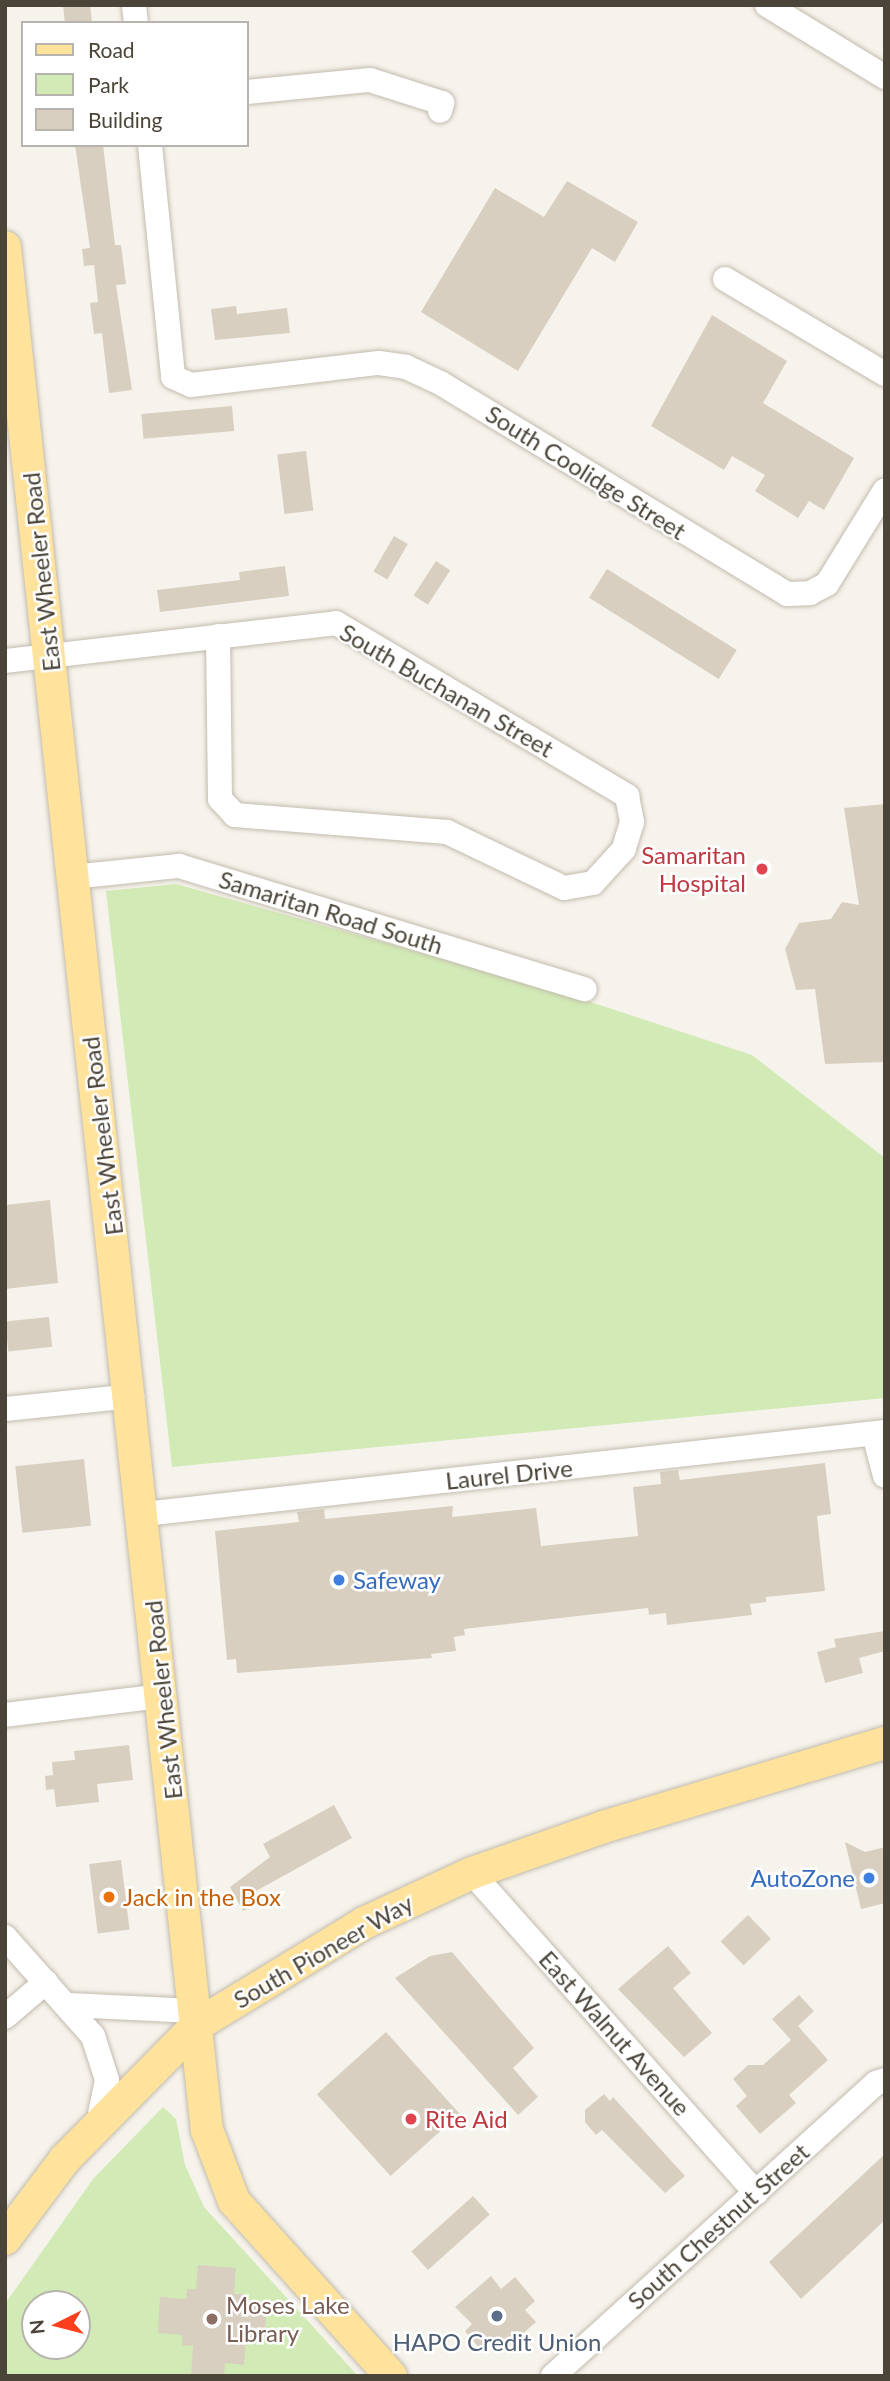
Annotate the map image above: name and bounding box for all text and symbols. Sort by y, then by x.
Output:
legend [21,21,248,147]
text: Road [88,37,135,62]
text: Park [88,72,129,97]
text: Building [88,107,163,132]
street label: South Coolidge Street [481,399,691,545]
street label: East Wheeler Road [16,471,66,673]
street label: South Buchanan Street [335,617,559,763]
place label: Samaritan Hospital [641,841,746,897]
marker: Samaritan Hospital [752,859,772,879]
street label: Samaritan Road South [216,864,446,960]
street label: East Wheeler Road [75,1035,129,1237]
street label: Laurel Drive [444,1453,574,1495]
place label: Safeway [353,1566,441,1594]
marker: Safeway [331,1572,347,1588]
street label: East Wheeler Road [138,1599,188,1801]
place label: AutoZone [751,1864,855,1892]
marker: AutoZone [861,1870,877,1886]
place label: Jack in the Box [123,1883,281,1911]
street label: South Pioneer Way [228,1888,418,2014]
marker: Jack in the Box [101,1889,117,1905]
street label: East Walnut Avenue [533,1944,697,2122]
place label: Rite Aid [425,2105,508,2133]
marker: Rite Aid [403,2111,419,2127]
street label: South Chestnut Street [621,2137,815,2315]
north arrow [21,2290,91,2360]
place label: Moses Lake Library [226,2291,350,2347]
marker: HAPO Credit Union [489,2308,505,2324]
marker: Moses Lake Library [204,2311,220,2327]
text: N [24,2319,49,2336]
place label: HAPO Credit Union [393,2328,601,2356]

